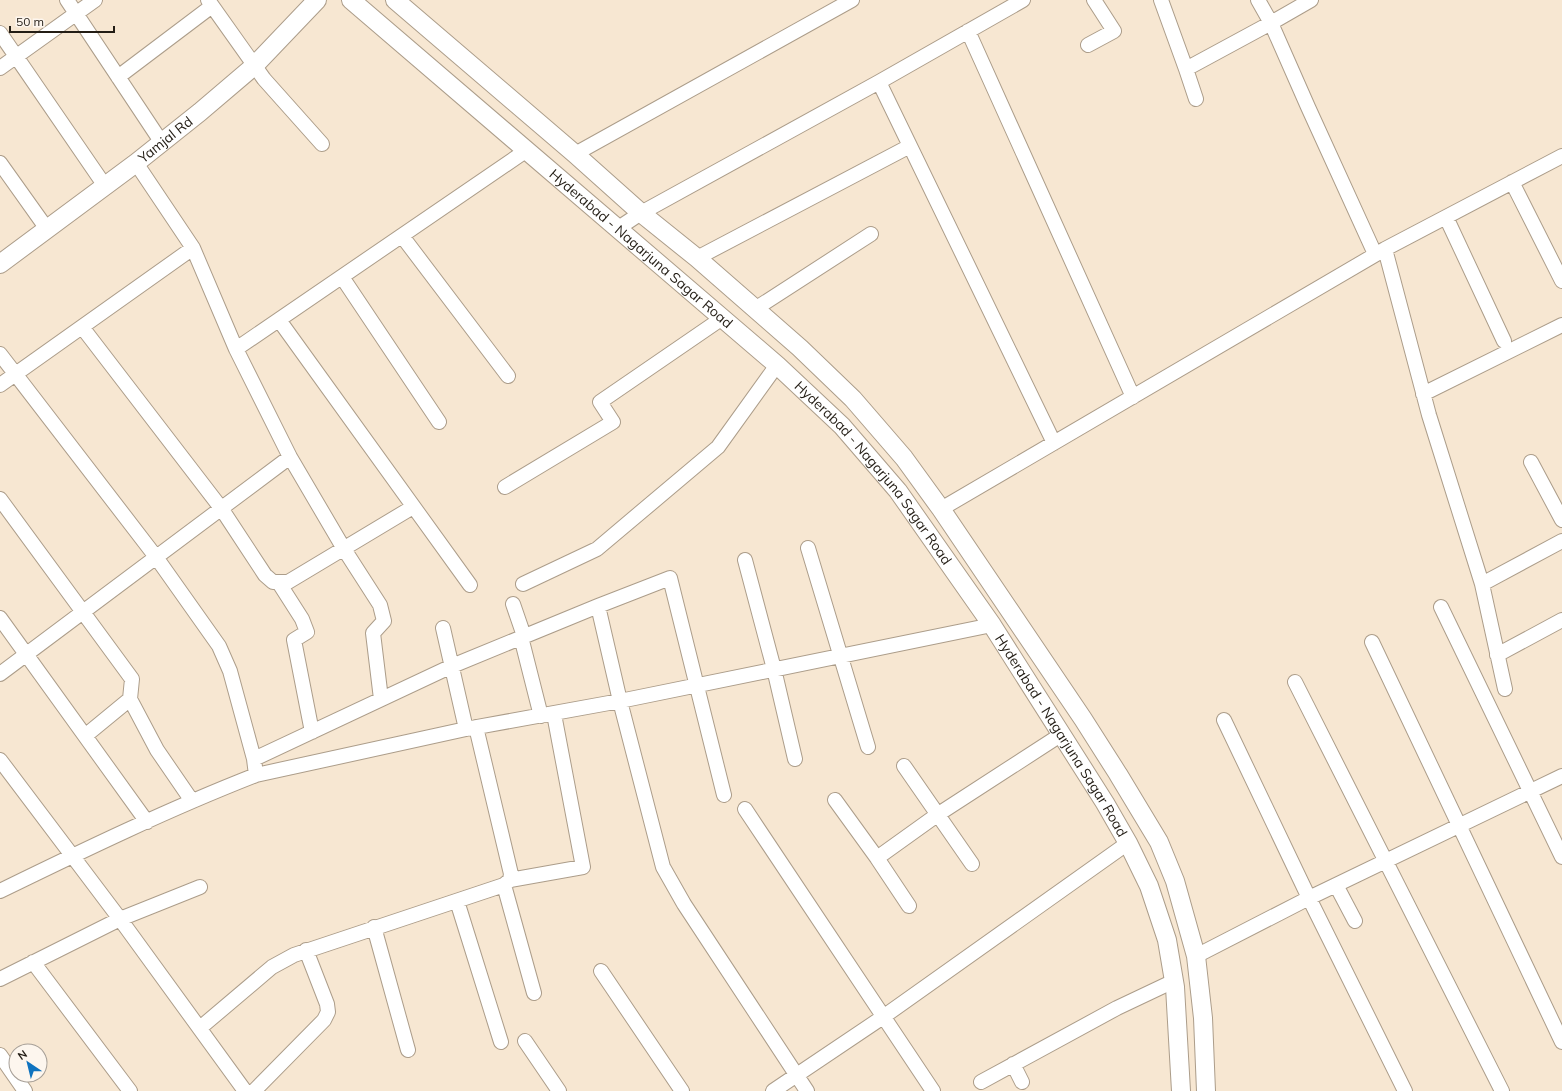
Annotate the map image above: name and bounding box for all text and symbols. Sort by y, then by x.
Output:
scale bar [10,8,114,34]
text: 50 m [16,14,44,29]
street label: Yamjal Rd [134,112,196,167]
street label: Hyderabad - Nagarjuna Sagar Road [546,165,736,332]
street label: Hyderabad - Nagarjuna Sagar Road [791,377,956,568]
street label: Hyderabad - Nagarjuna Sagar Road [991,631,1131,840]
north arrow [8,1043,48,1083]
text: N [15,1047,30,1063]

